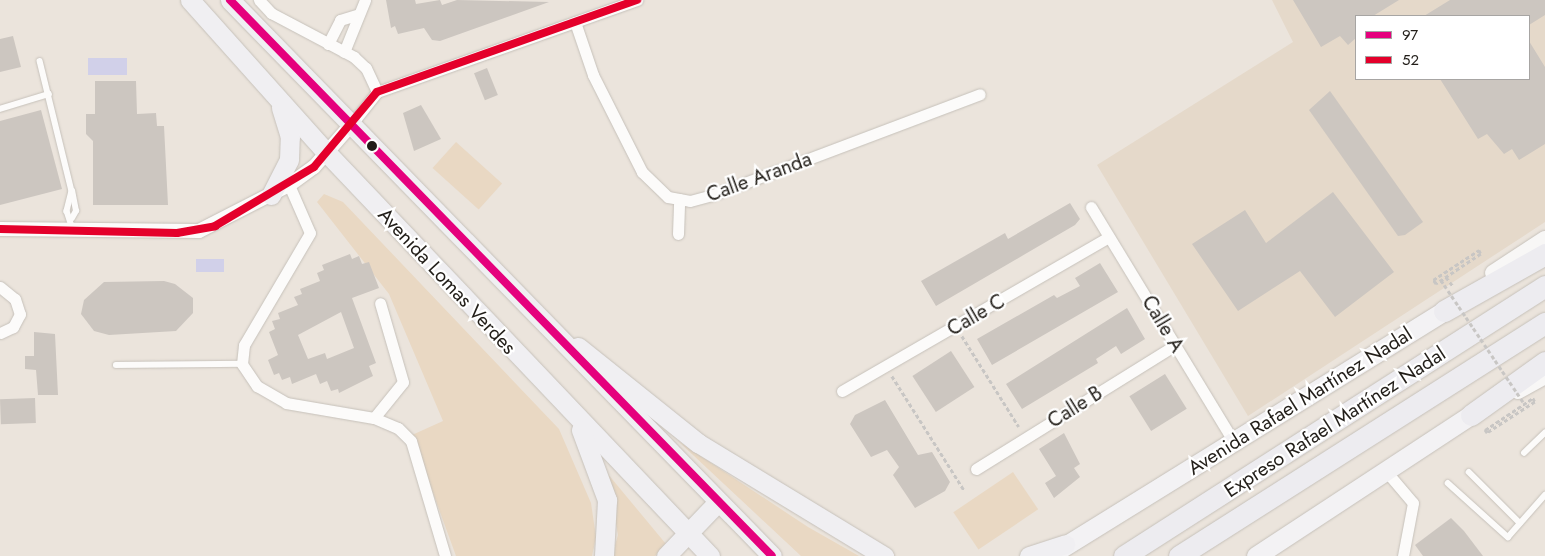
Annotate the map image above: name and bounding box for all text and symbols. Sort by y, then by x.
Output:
legend [1355,15,1530,80]
text: 97 [1402,24,1418,46]
text: 52 [1402,49,1419,71]
unlabelled marker [367,141,377,151]
street label: Calle Aranda [703,147,815,207]
street label: Avenida Lomas Verdes [373,203,521,359]
street label: Calle C [943,289,1009,341]
street label: Calle A [1137,291,1189,357]
street label: Avenida Rafael Martínez Nadal [1183,322,1417,480]
street label: Expreso Rafael Martínez Nadal [1220,341,1450,503]
street label: Calle B [1043,381,1107,433]

